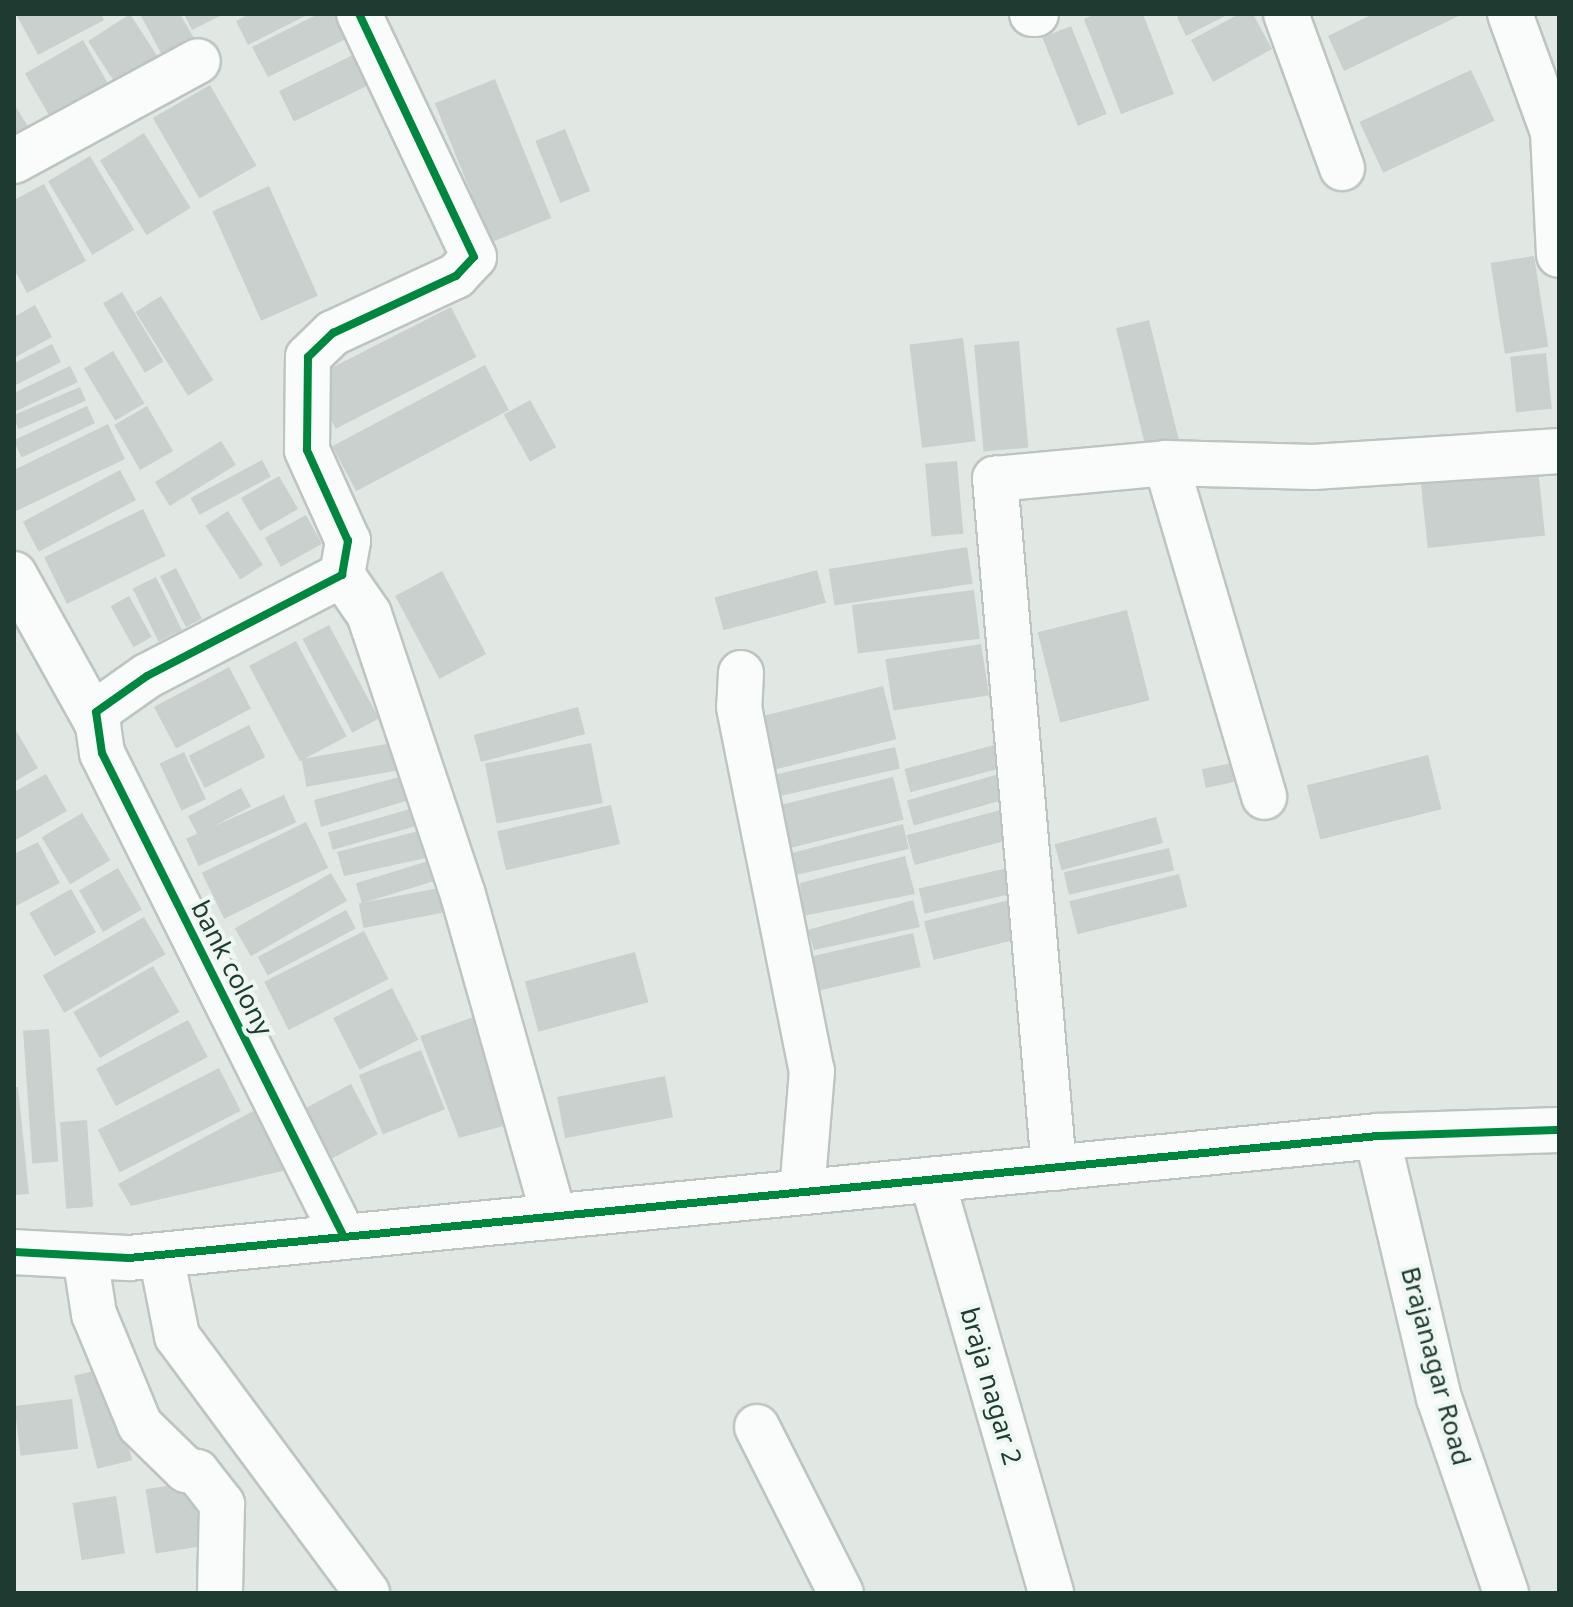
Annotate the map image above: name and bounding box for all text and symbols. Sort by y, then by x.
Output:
street label: bank colony [185,895,279,1041]
street label: Brajanagar Road [1395,1263,1477,1469]
street label: braja nagar 2 [954,1304,1028,1468]

